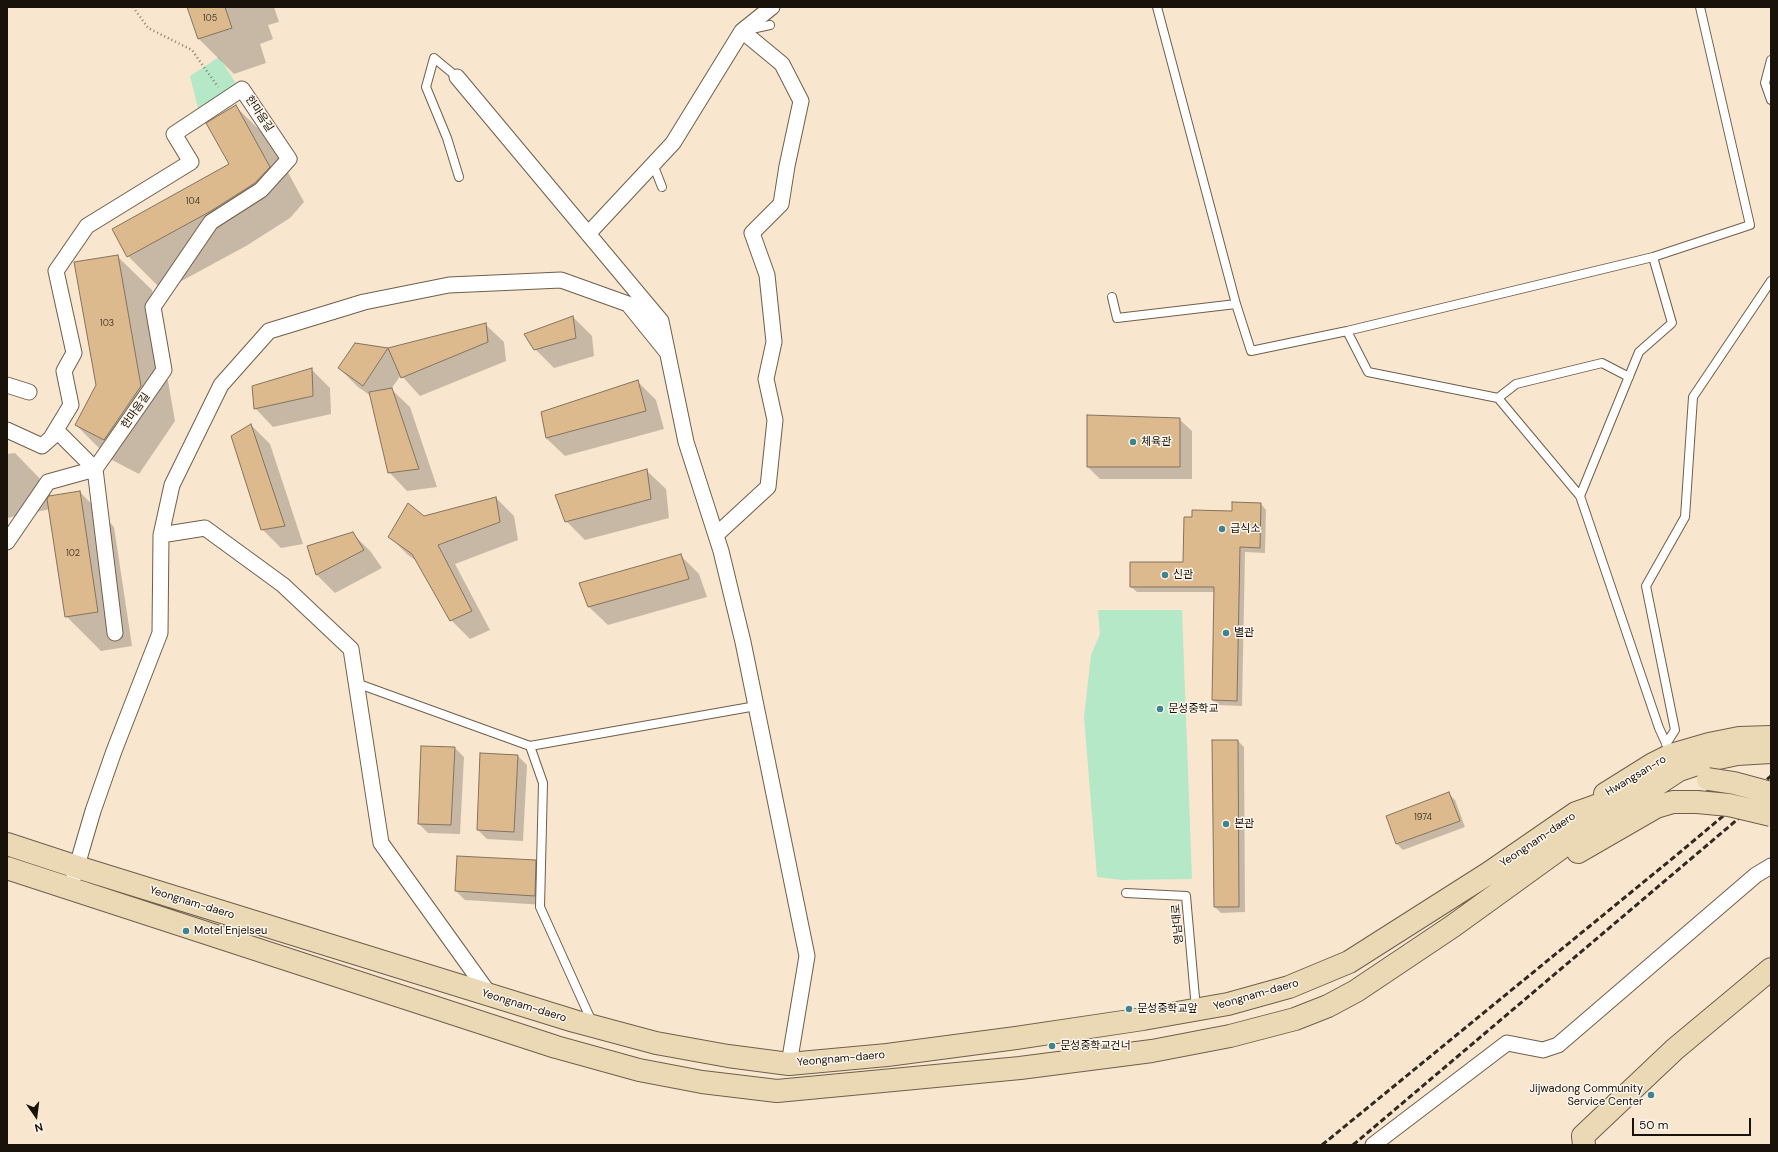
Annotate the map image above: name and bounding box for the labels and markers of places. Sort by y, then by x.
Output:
place label: 체육관 [1141,435,1171,449]
marker: 체육관 [1128,437,1138,447]
place label: 급식소 [1230,522,1260,536]
marker: 급식소 [1217,524,1227,534]
place label: 신관 [1173,568,1193,582]
marker: 신관 [1160,570,1170,580]
place label: 별관 [1234,626,1254,640]
marker: 별관 [1221,628,1231,638]
place label: 문성중학교 [1168,702,1219,716]
marker: 문성중학교 [1155,704,1165,714]
place label: 본관 [1234,817,1254,831]
marker: 본관 [1221,819,1231,829]
place label: Motel Enjelseu [194,924,267,938]
marker: Motel Enjelseu [181,926,191,936]
place label: 문성중학교앞 [1137,1002,1198,1016]
marker: 문성중학교앞 [1124,1004,1134,1014]
place label: 문성중학교건너 [1060,1039,1131,1053]
marker: 문성중학교건너 [1047,1041,1057,1051]
place label: Jijwadong Community Service Center [1530,1082,1643,1108]
marker: Jijwadong Community Service Center [1646,1090,1656,1100]

